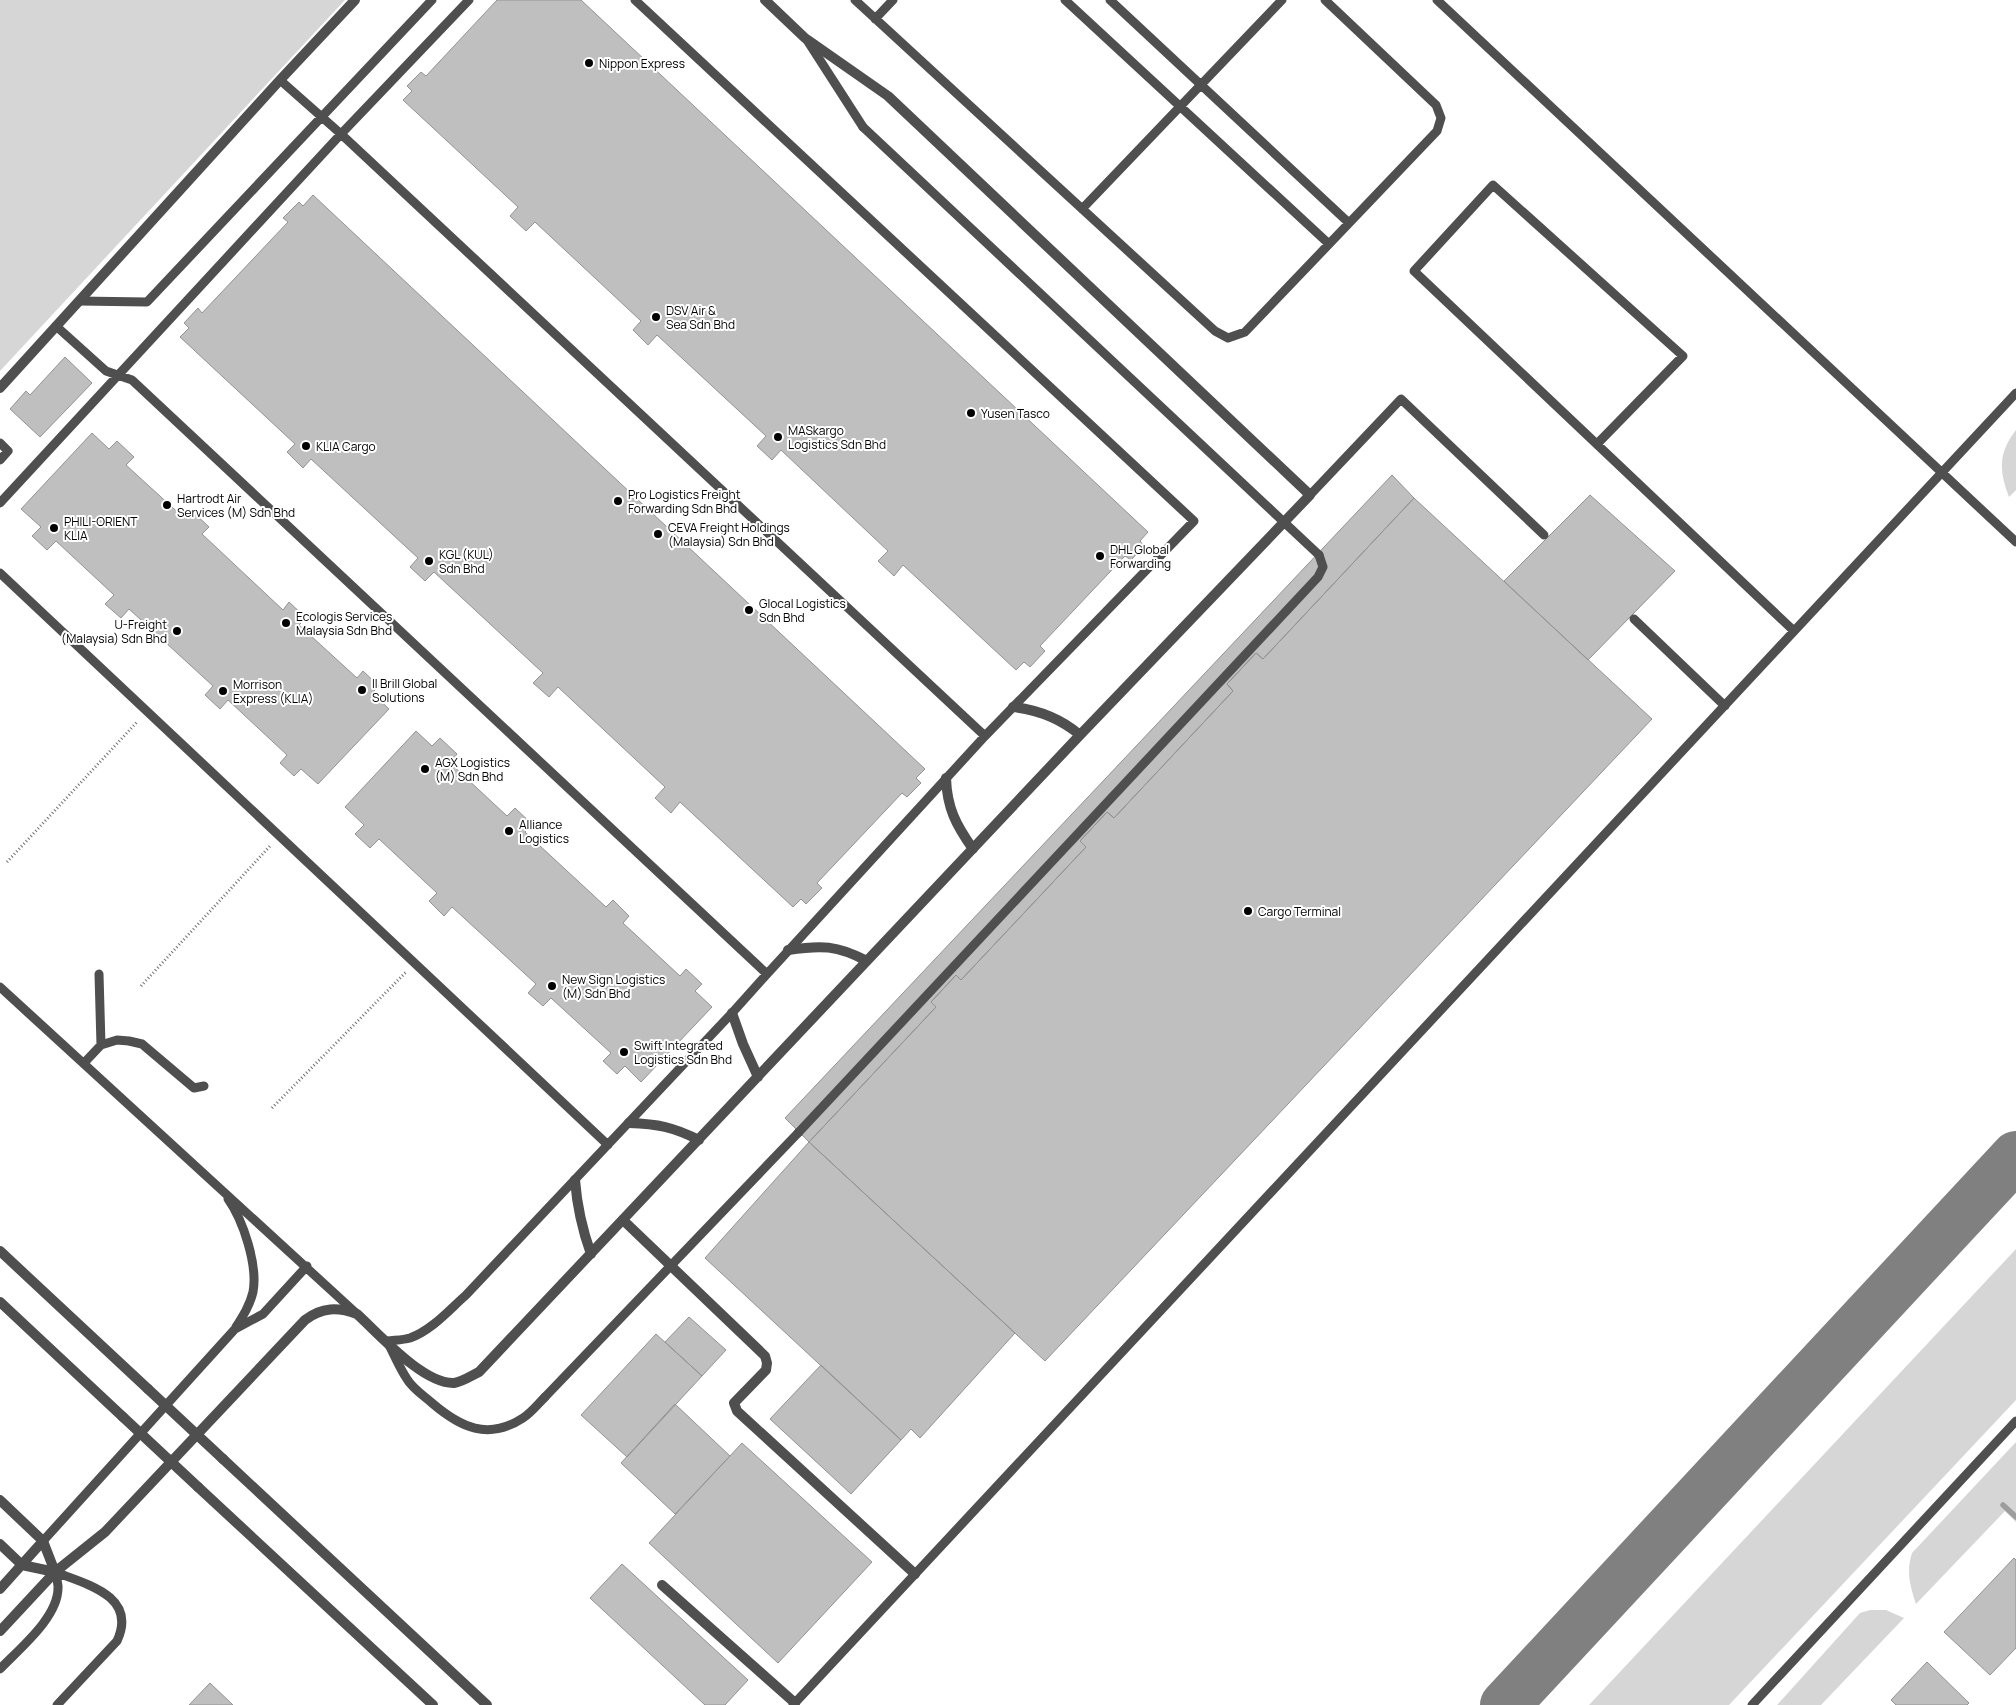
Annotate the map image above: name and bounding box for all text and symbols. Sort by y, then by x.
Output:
place label: Nippon Express [599,55,685,72]
marker: Nippon Express [583,57,595,69]
place label: DSV Air & Sea Sdn Bhd [666,302,735,333]
marker: DSV Air & Sea Sdn Bhd [650,311,662,323]
place label: Yusen Tasco [981,405,1050,422]
marker: Yusen Tasco [965,407,977,419]
place label: MASkargo Logistics Sdn Bhd [788,422,886,453]
marker: MASkargo Logistics Sdn Bhd [772,431,784,443]
place label: KLIA Cargo [316,438,376,455]
marker: KLIA Cargo [300,440,312,452]
place label: Pro Logistics Freight Forwarding Sdn Bhd [628,486,741,517]
place label: Hartrodt Air Services (M) Sdn Bhd [177,490,295,521]
marker: Pro Logistics Freight Forwarding Sdn Bhd [612,495,624,507]
marker: Hartrodt Air Services (M) Sdn Bhd [161,499,173,511]
place label: PHILI-ORIENT KLIA [64,513,138,544]
place label: CEVA Freight Holdings (Malaysia) Sdn Bhd [668,519,790,550]
marker: PHILI-ORIENT KLIA [48,522,60,534]
marker: CEVA Freight Holdings (Malaysia) Sdn Bhd [652,528,664,540]
place label: DHL Global Forwarding [1110,541,1171,572]
place label: KGL (KUL) Sdn Bhd [439,546,494,577]
marker: DHL Global Forwarding [1094,550,1106,562]
marker: KGL (KUL) Sdn Bhd [423,555,435,567]
place label: Glocal Logistics Sdn Bhd [759,595,846,626]
marker: Glocal Logistics Sdn Bhd [743,604,755,616]
place label: Ecologis Services Malaysia Sdn Bhd [296,608,392,639]
place label: U-Freight (Malaysia) Sdn Bhd [61,616,167,647]
marker: Ecologis Services Malaysia Sdn Bhd [280,617,292,629]
marker: U-Freight (Malaysia) Sdn Bhd [171,625,183,637]
place label: II Brill Global Solutions [372,675,437,706]
place label: Morrison Express (KLIA) [233,676,313,707]
marker: II Brill Global Solutions [356,684,368,696]
marker: Morrison Express (KLIA) [217,685,229,697]
place label: AGX Logistics (M) Sdn Bhd [435,754,510,785]
marker: AGX Logistics (M) Sdn Bhd [419,763,431,775]
place label: Alliance Logistics [519,816,569,847]
marker: Alliance Logistics [503,825,515,837]
place label: Cargo Terminal [1258,903,1341,920]
marker: Cargo Terminal [1242,905,1254,917]
place label: New Sign Logistics (M) Sdn Bhd [562,971,665,1002]
marker: New Sign Logistics (M) Sdn Bhd [546,980,558,992]
place label: Swift Integrated Logistics Sdn Bhd [634,1037,732,1068]
marker: Swift Integrated Logistics Sdn Bhd [618,1046,630,1058]

